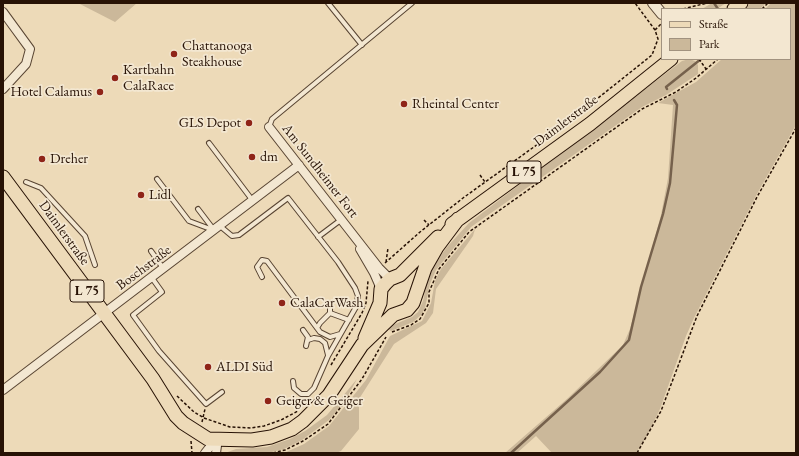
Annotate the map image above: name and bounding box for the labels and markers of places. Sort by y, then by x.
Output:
place label: Chattanooga Steakhouse [182,38,252,70]
marker: Chattanooga Steakhouse [169,49,179,59]
place label: Kartbahn CalaRace [123,62,174,94]
marker: Kartbahn CalaRace [110,73,120,83]
place label: Hotel Calamus [10,84,92,100]
marker: Hotel Calamus [95,87,105,97]
place label: Rheintal Center [412,96,499,112]
marker: Rheintal Center [399,99,409,109]
place label: GLS Depot [179,115,241,131]
marker: GLS Depot [244,118,254,128]
place label: dm [260,149,278,165]
place label: Dreher [50,151,88,167]
marker: dm [247,152,257,162]
marker: Dreher [37,154,47,164]
place label: Lidl [149,187,171,203]
marker: Lidl [136,190,146,200]
place label: CalaCarWash [290,295,363,311]
marker: CalaCarWash [277,298,287,308]
place label: ALDI Süd [216,359,273,375]
marker: ALDI Süd [203,362,213,372]
place label: Geiger & Geiger [276,393,363,409]
marker: Geiger & Geiger [263,396,273,406]

